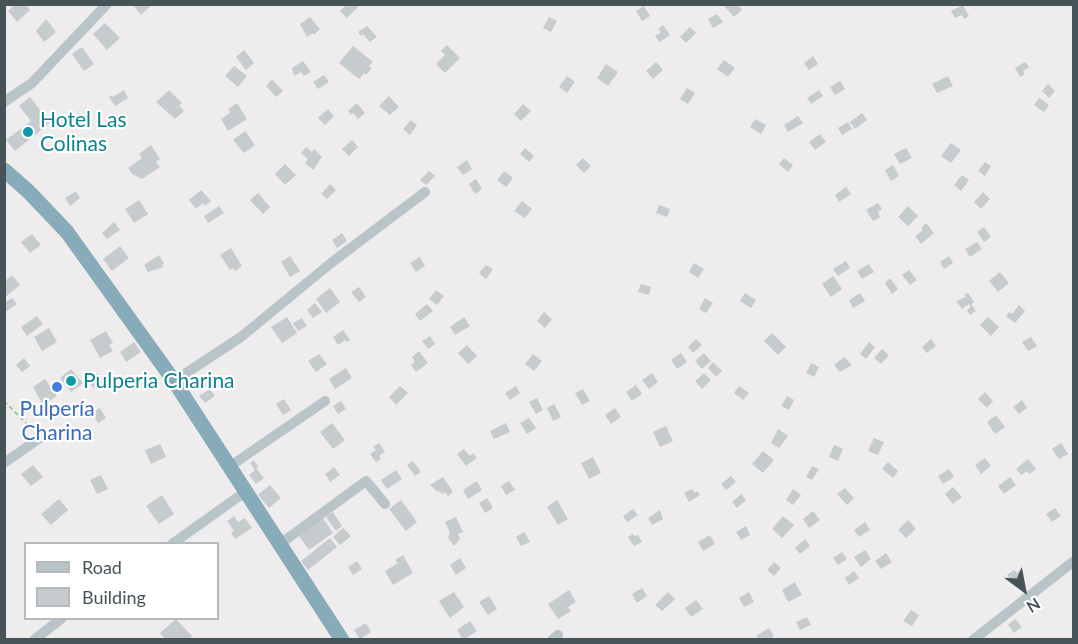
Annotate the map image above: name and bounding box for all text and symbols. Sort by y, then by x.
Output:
place label: Hotel Las Colinas [40,107,127,157]
marker: Hotel Las Colinas [21,125,35,139]
place label: Pulperia Charina [83,368,235,394]
marker: Pulperia Charina [64,374,78,388]
marker: Pulpería Charina [50,380,64,394]
place label: Pulpería Charina [19,396,95,446]
legend [24,542,219,620]
text: Road [82,556,122,578]
north arrow [994,560,1054,620]
text: Building [82,586,146,608]
text: N [1024,594,1044,617]

